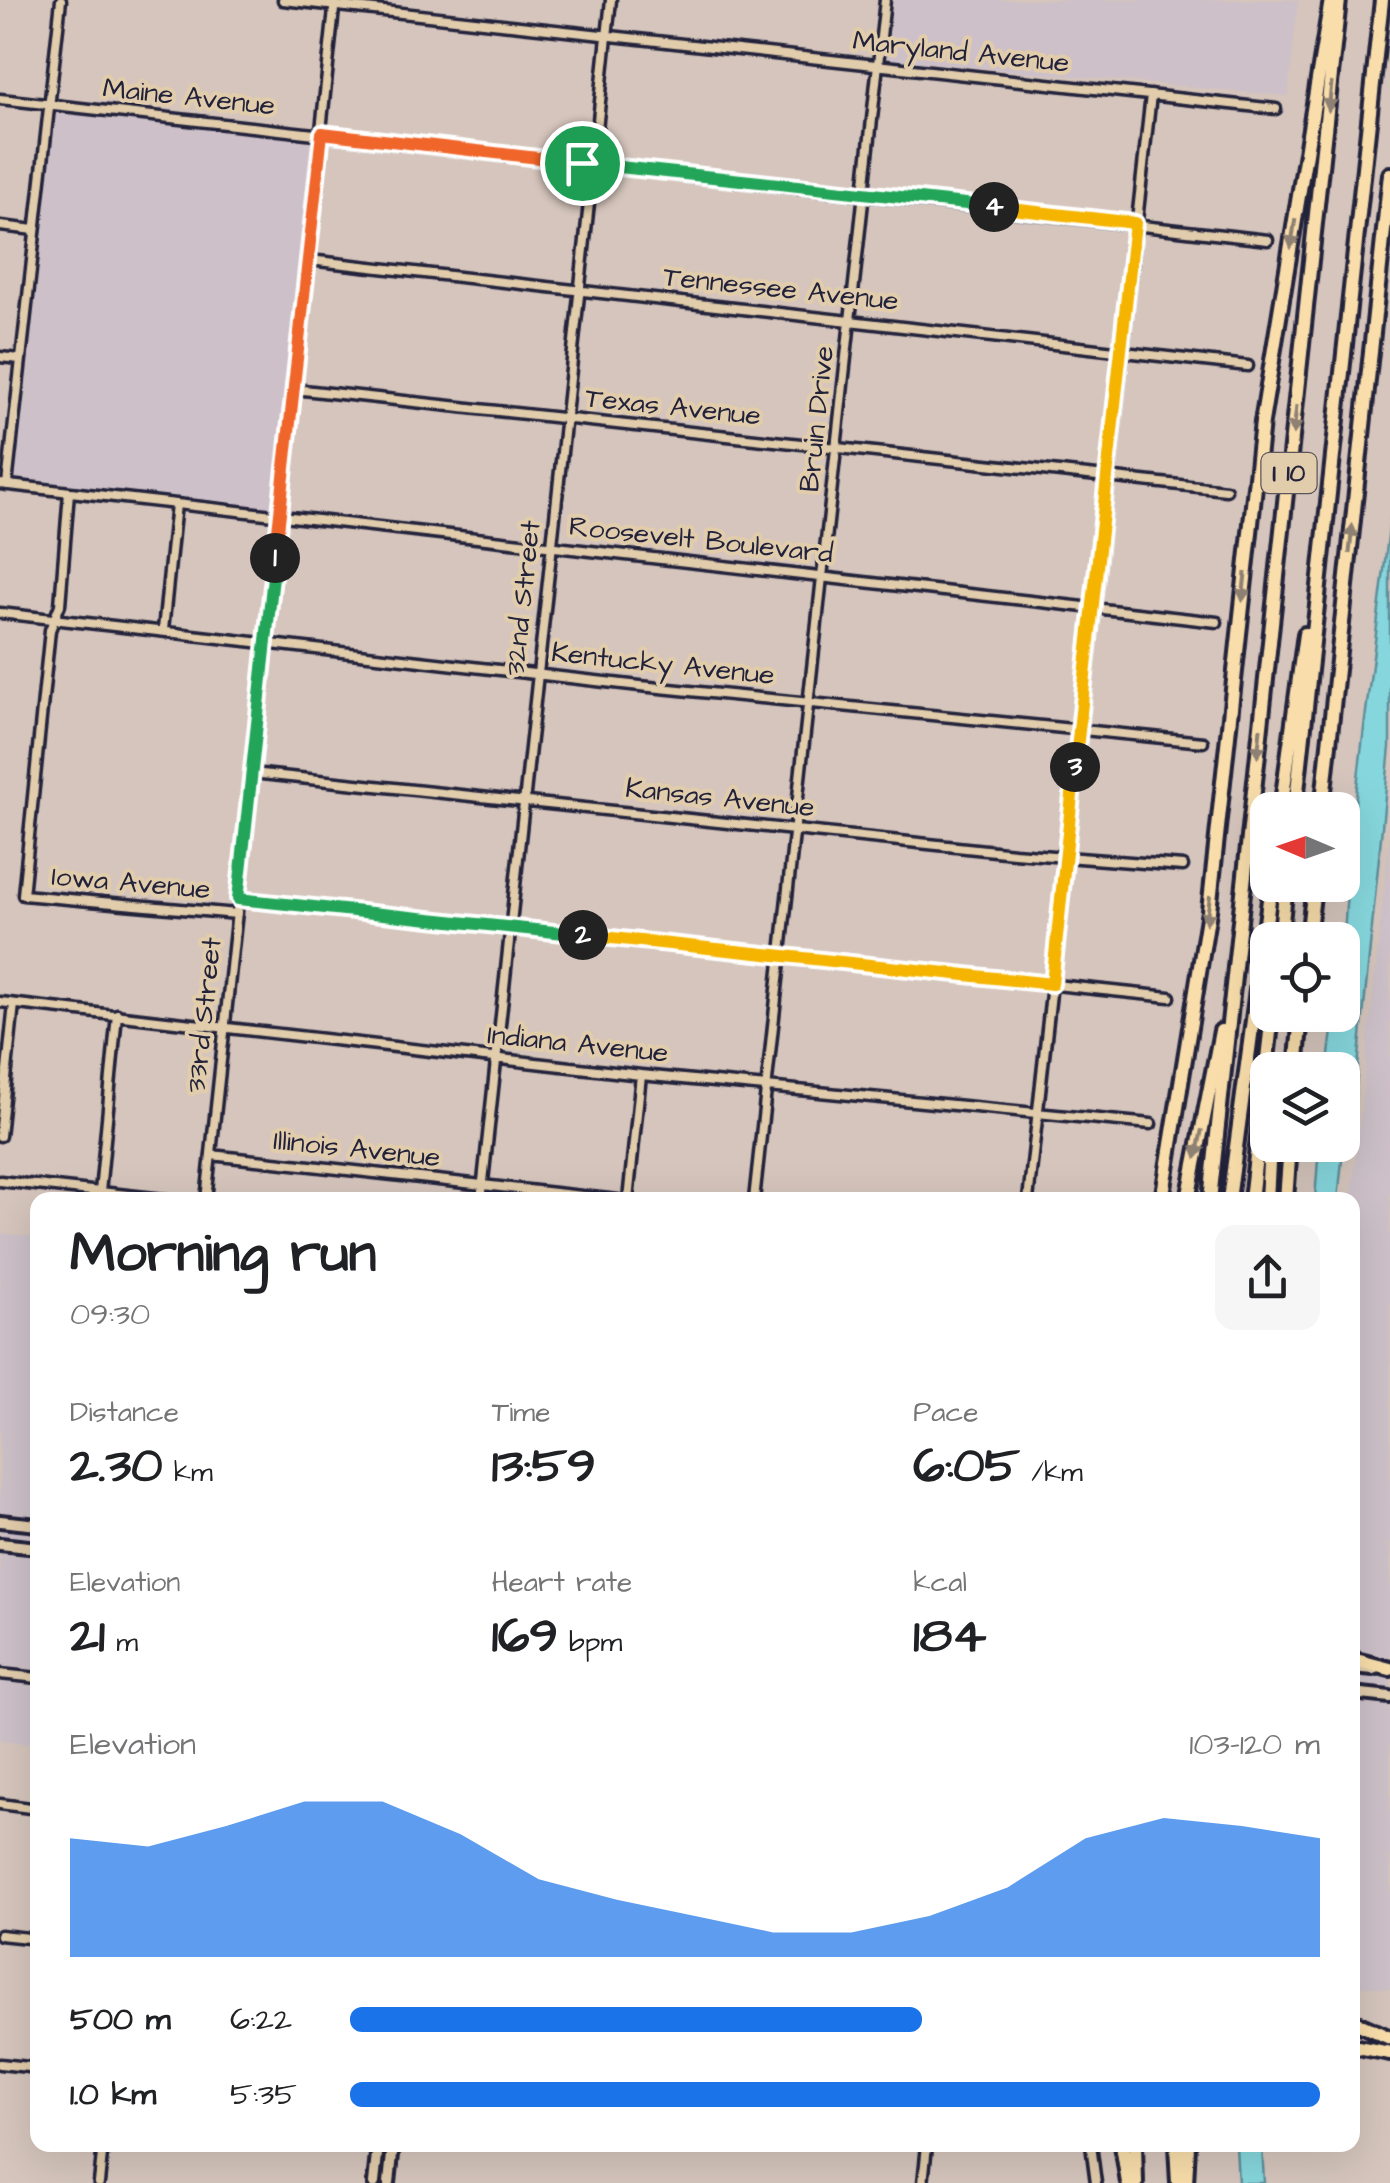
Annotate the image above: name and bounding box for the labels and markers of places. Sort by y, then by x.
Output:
pin [540,121,625,206]
pin: 4 [969,182,1019,232]
pin: 1 [250,533,300,583]
pin: 3 [1050,742,1100,792]
pin: 2 [558,910,608,960]

